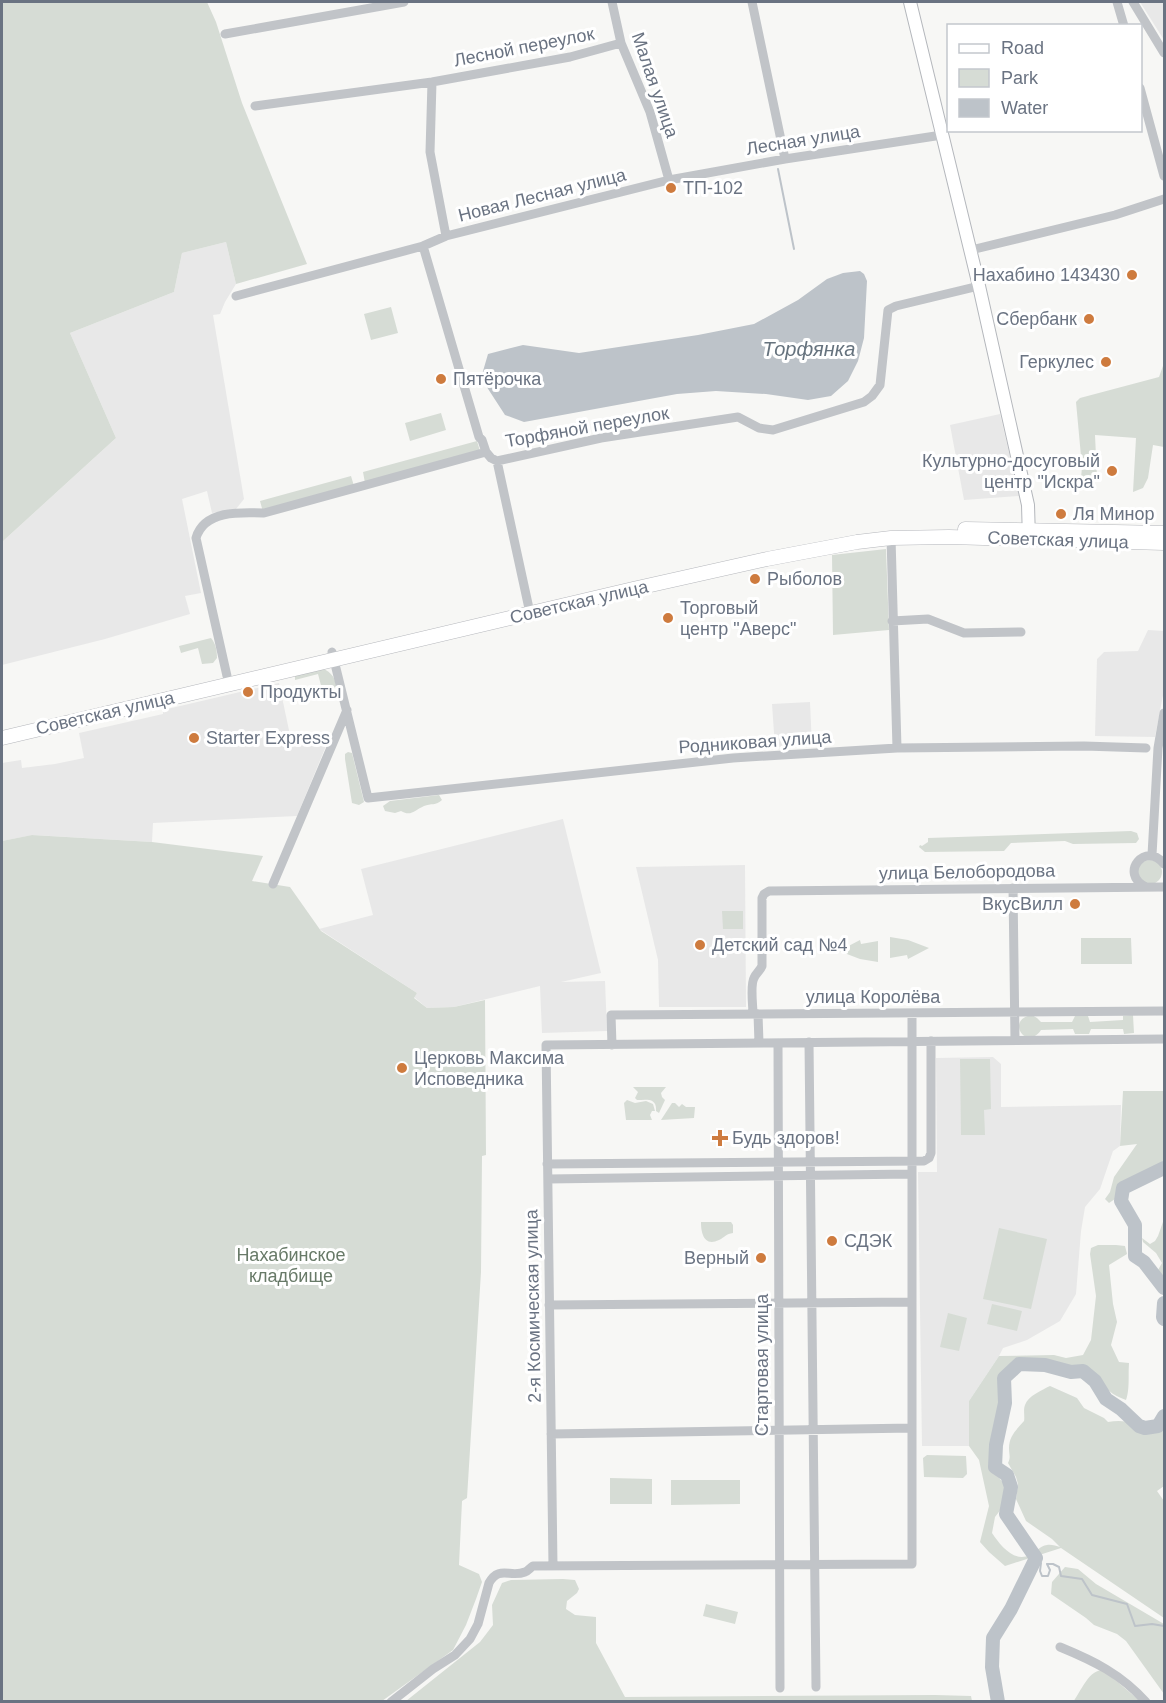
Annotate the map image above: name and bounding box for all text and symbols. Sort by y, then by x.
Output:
street label: Лесной переулок [452,24,596,70]
legend [947,24,1142,132]
street label: Малая улица [628,30,683,141]
text: Road [1001,38,1044,58]
text: Park [1001,68,1039,88]
text: Water [1001,98,1048,118]
street label: Лесная улица [745,121,862,159]
street label: Новая Лесная улица [456,164,629,226]
place label: ТП-102 [683,178,743,198]
marker: ТП-102 [664,181,678,195]
place label: Нахабино 143430 [973,265,1120,285]
marker: Нахабино 143430 [1125,268,1139,282]
place label: Сбербанк [996,309,1077,329]
marker: Сбербанк [1082,312,1096,326]
water label: Торфянка [763,338,855,360]
place label: Геркулес [1019,352,1094,372]
marker: Геркулес [1099,355,1113,369]
place label: Пятёрочка [453,369,542,389]
marker: Пятёрочка [434,372,448,386]
street label: Торфяной переулок [504,403,670,451]
place label: Культурно-досуговый центр "Искра" [922,451,1100,492]
marker: Культурно-досуговый центр "Искра" [1105,464,1119,478]
place label: Ля Минор [1073,504,1155,524]
marker: Ля Минор [1054,507,1068,521]
street label: Советская улица [987,528,1130,552]
place label: Рыболов [767,569,842,589]
marker: Рыболов [748,572,762,586]
street label: Советская улица [508,576,651,628]
place label: Торговый центр "Аверс" [680,598,796,639]
marker: Торговый центр "Аверс" [661,611,675,625]
place label: Продукты [260,682,341,702]
marker: Продукты [241,685,255,699]
street label: Советская улица [34,687,177,739]
street label: Родниковая улица [678,727,833,757]
place label: Starter Express [206,728,330,748]
marker: Starter Express [187,731,201,745]
street label: улица Белобородова [879,860,1056,884]
place label: ВкусВилл [982,894,1063,914]
marker: ВкусВилл [1068,897,1082,911]
place label: Детский сад №4 [712,935,847,955]
marker: Детский сад №4 [693,938,707,952]
street label: улица Королёва [806,987,941,1007]
place label: Церковь Максима Исповедника [414,1048,565,1089]
marker: Церковь Максима Исповедника [395,1061,409,1075]
place label: Будь здоров! [732,1128,840,1148]
marker: Будь здоров! [713,1131,727,1145]
street label: 2-я Космическая улица [521,1208,545,1403]
place label: СДЭК [844,1231,893,1251]
marker: СДЭК [825,1234,839,1248]
park label: Нахабинское кладбище [236,1245,346,1286]
place label: Верный [684,1248,749,1268]
marker: Верный [754,1251,768,1265]
street label: Стартовая улица [752,1293,772,1436]

